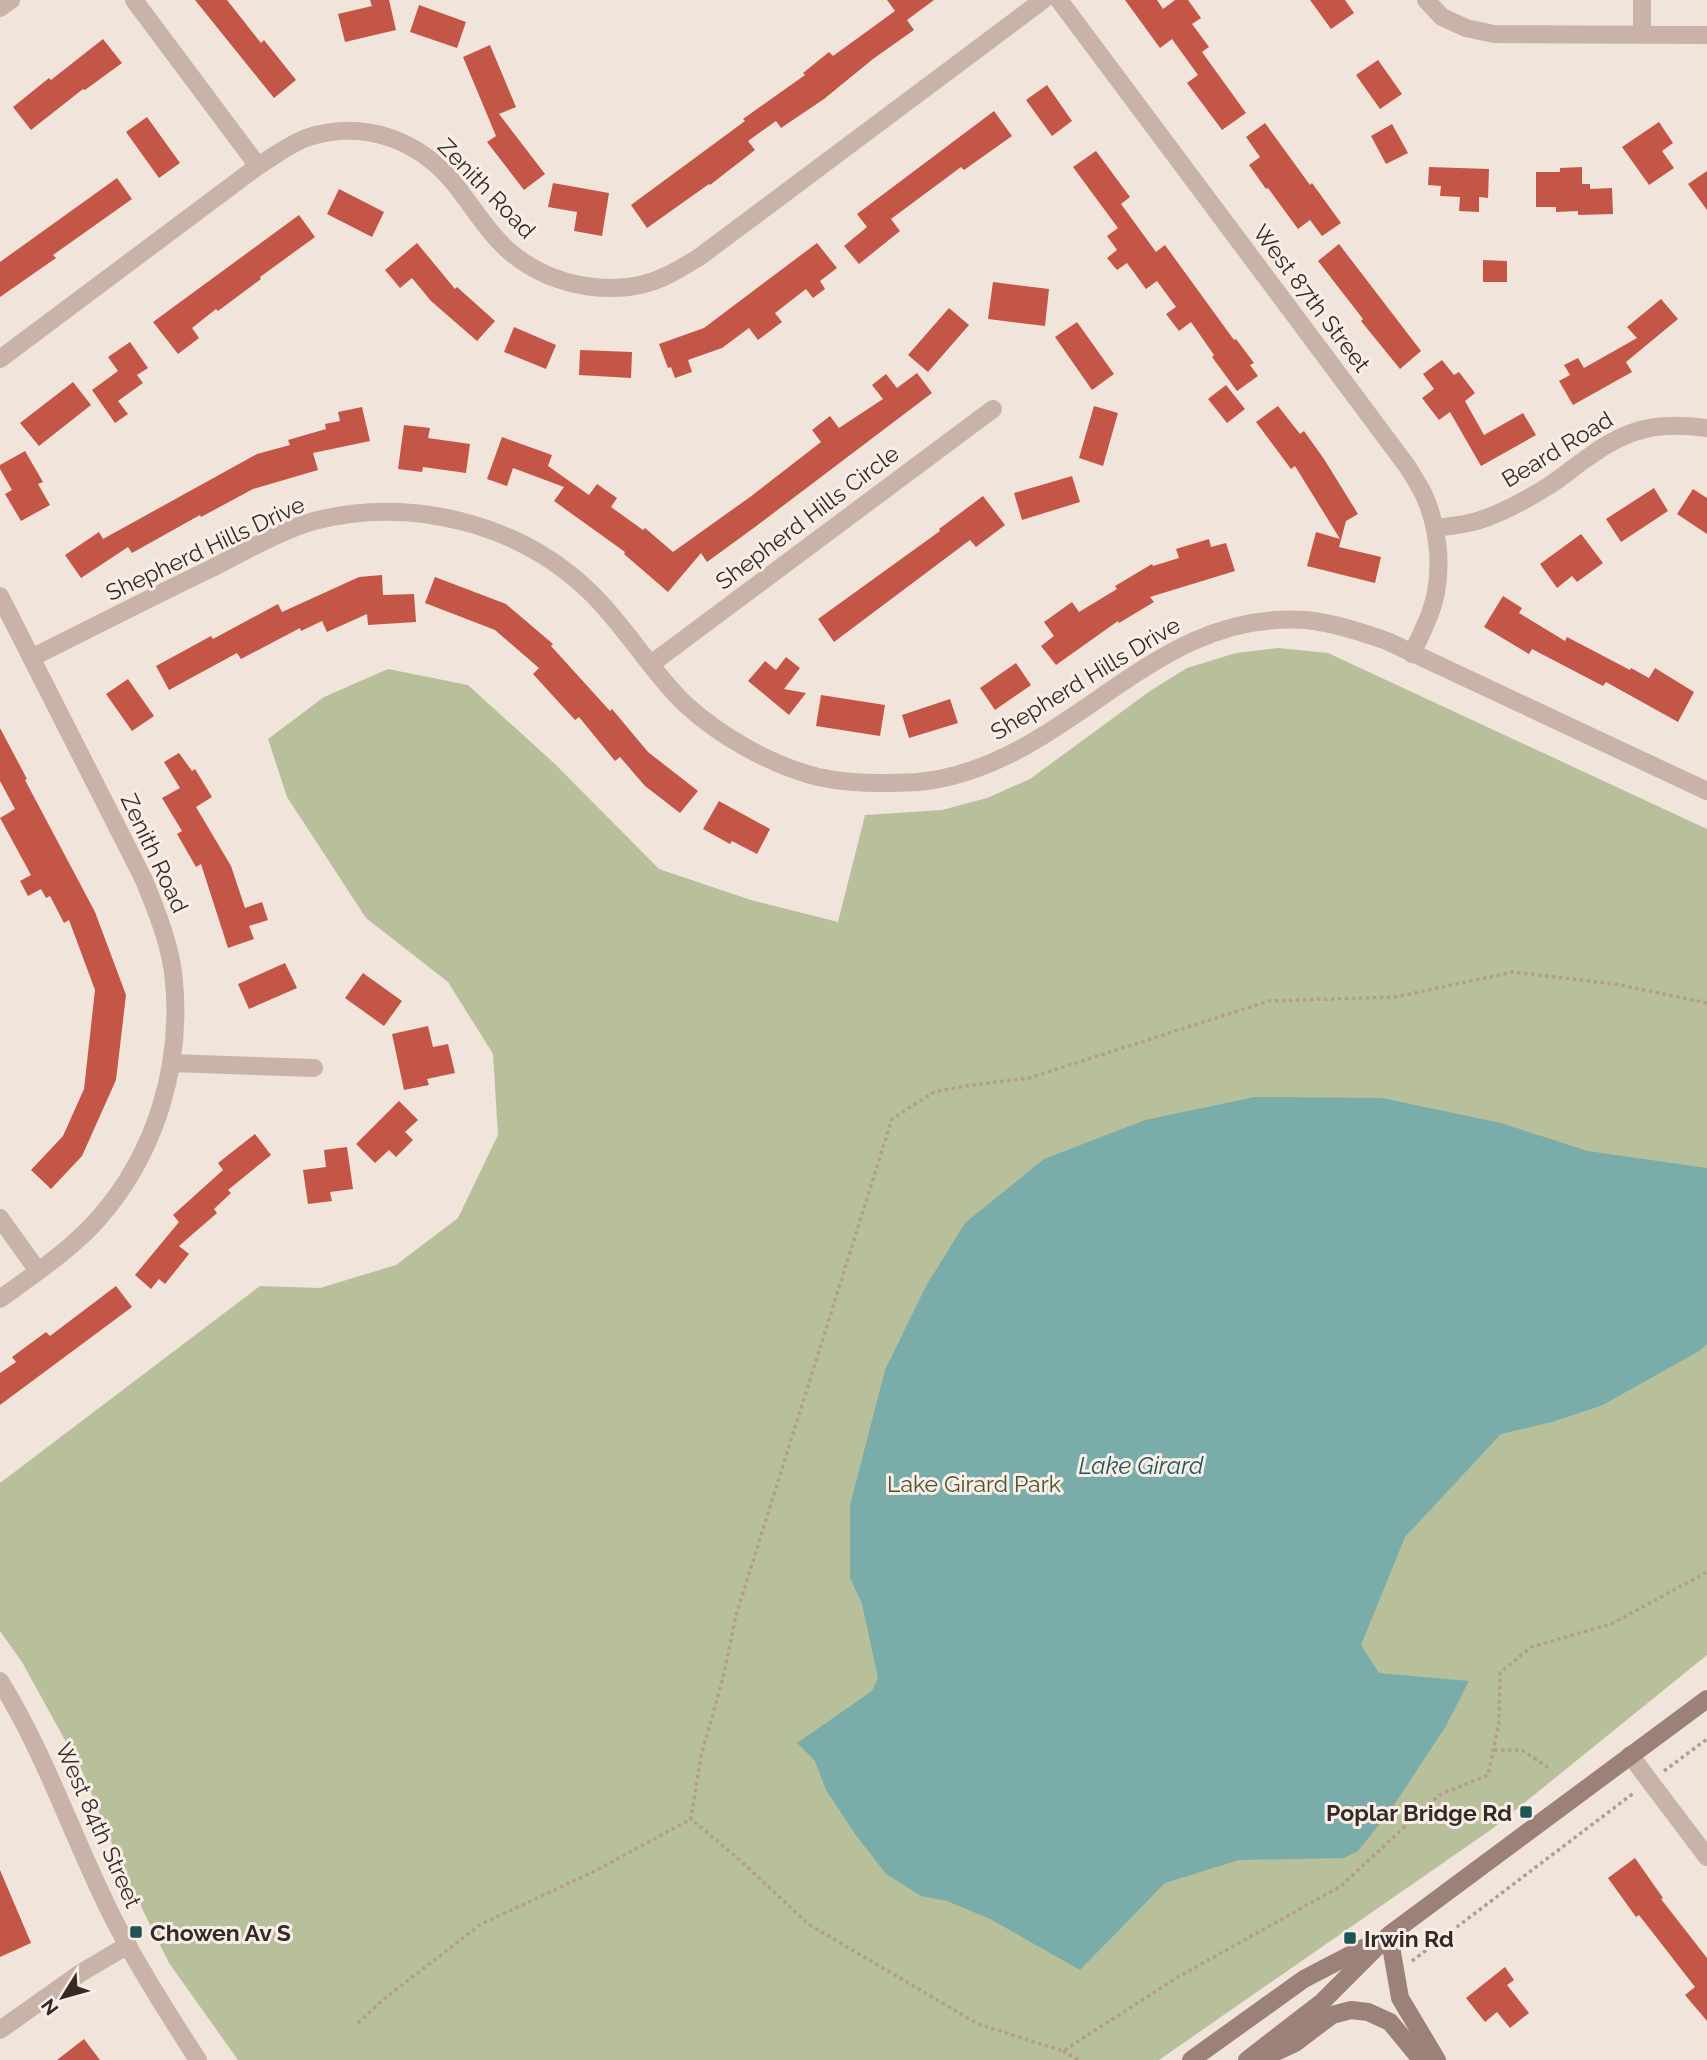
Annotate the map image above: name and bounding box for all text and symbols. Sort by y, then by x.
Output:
street label: Zenith Road [433,133,541,243]
street label: West 87th Street [1248,219,1376,377]
street label: Beard Road [1497,405,1617,493]
street label: Shepherd Hills Circle [710,439,904,595]
street label: Shepherd Hills Drive [101,490,309,606]
street label: Shepherd Hills Drive [985,611,1185,745]
street label: Zenith Road [116,789,194,917]
water label: Lake Girard [1079,1451,1204,1480]
park label: Lake Girard Park [887,1470,1061,1497]
street label: West 84th Street [51,1738,148,1912]
place label: Poplar Bridge Rd [1326,1799,1512,1826]
marker: Poplar Bridge Rd [1518,1804,1534,1820]
place label: Chowen Av S [150,1919,291,1946]
marker: Chowen Av S [128,1924,144,1940]
place label: Irwin Rd [1364,1925,1454,1952]
marker: Irwin Rd [1342,1930,1358,1946]
north arrow [28,1962,98,2032]
text: N [36,1995,63,2020]

